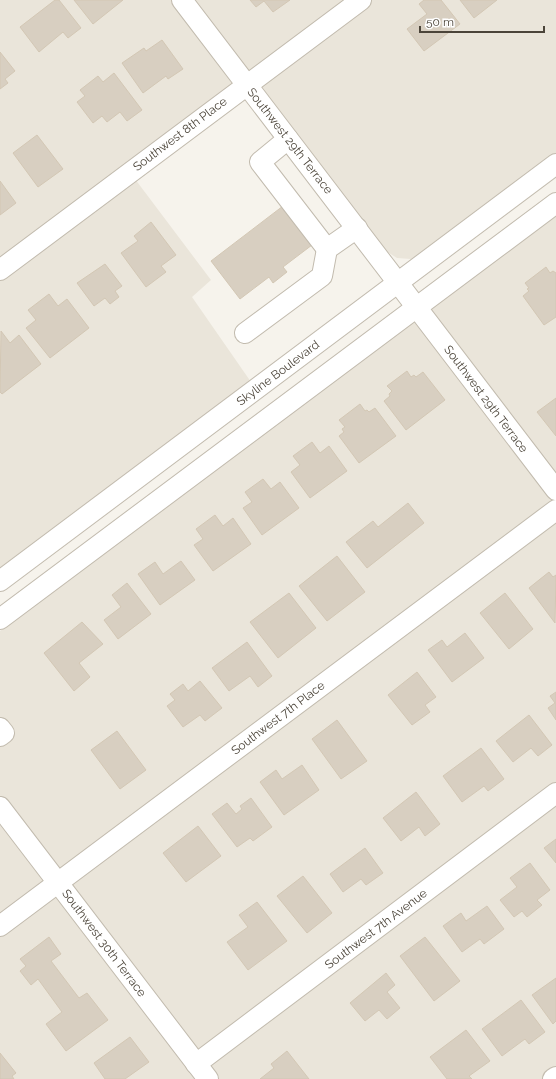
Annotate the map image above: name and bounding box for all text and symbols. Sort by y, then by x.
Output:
scale bar [420,8,544,34]
text: 50 m [426,15,454,29]
street label: Southwest 29th Terrace [244,85,336,197]
street label: Southwest 8th Place [130,94,230,174]
street label: Skyline Boulevard [234,337,322,409]
street label: Southwest 29th Terrace [441,343,531,455]
street label: Southwest 7th Place [229,678,327,758]
street label: Southwest 7th Avenue [322,886,430,972]
street label: Southwest 30th Terrace [59,887,149,999]

